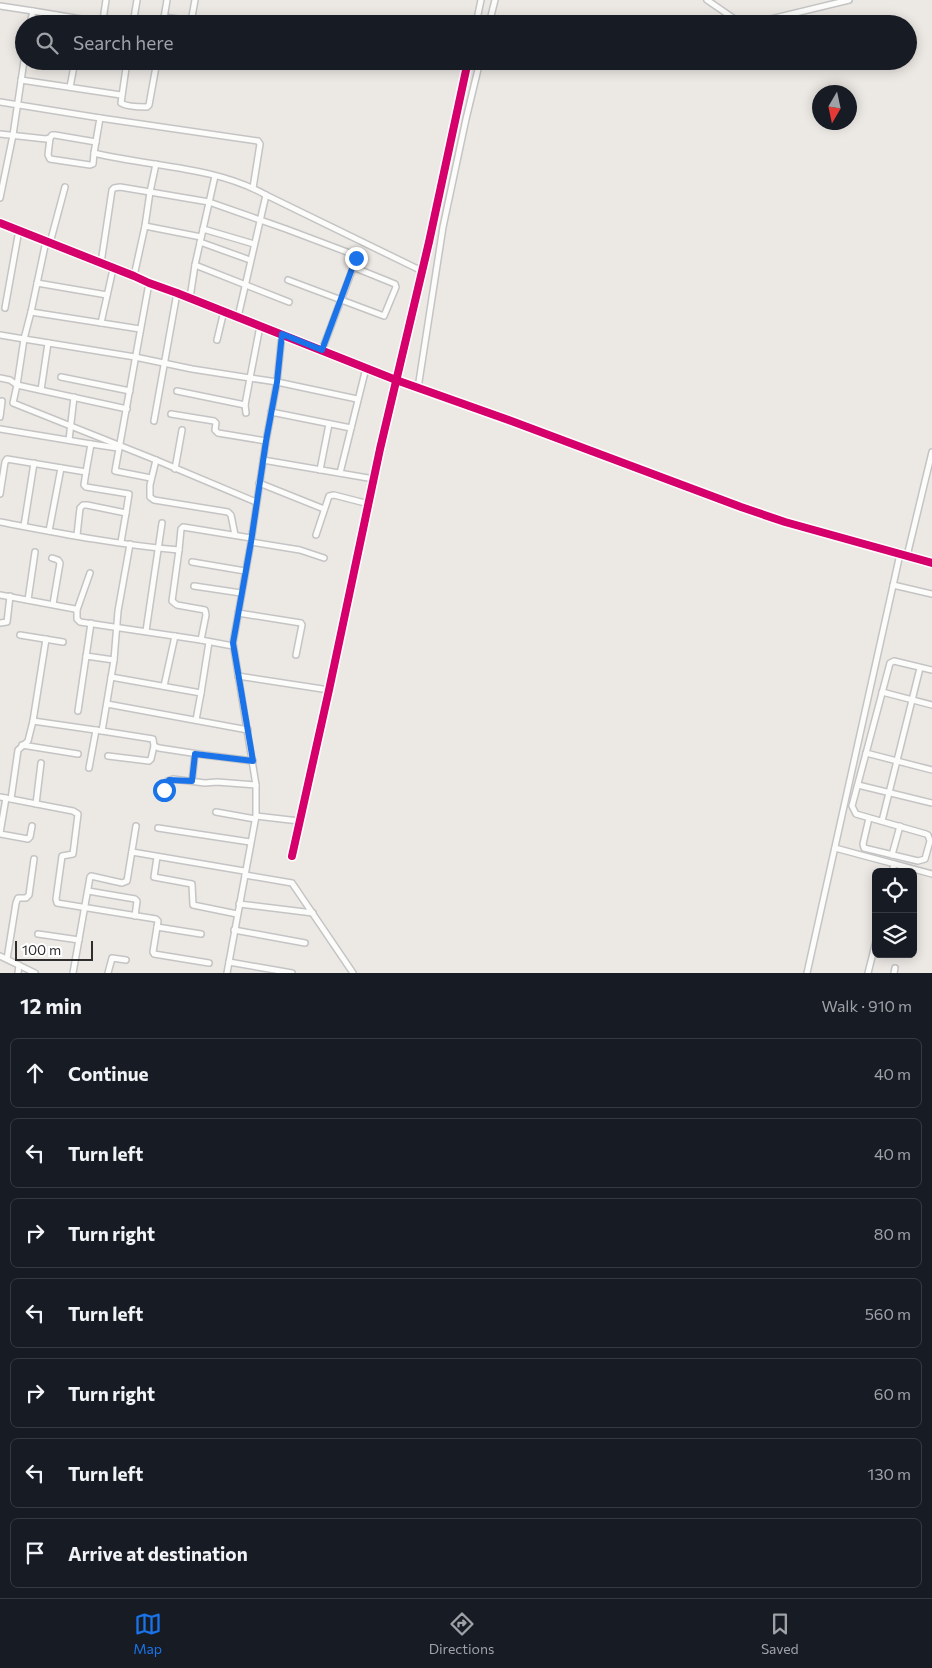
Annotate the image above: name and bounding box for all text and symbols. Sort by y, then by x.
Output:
search box [15,15,917,70]
icon: search [33,29,61,57]
text: Search here [73,31,173,54]
north arrow [812,85,857,130]
route end [345,247,368,270]
route start [153,779,176,802]
map controls [872,868,917,958]
button: locate [872,868,917,913]
button: layers [872,913,917,958]
scale bar [15,938,92,961]
text: 100 m [22,941,61,958]
text: 12 min [20,993,82,1018]
text: Walk · 910 m [822,996,912,1015]
icon: ahead [21,1059,49,1087]
text: Continue [68,1062,148,1085]
text: 40 m [874,1064,911,1083]
icon: left [21,1139,49,1167]
text: Turn left [68,1142,143,1165]
text: 40 m [874,1144,911,1163]
icon: right [21,1219,49,1247]
text: Turn right [68,1222,155,1245]
text: 80 m [874,1224,911,1243]
icon: left [21,1299,49,1327]
text: Turn left [68,1302,143,1325]
text: 560 m [865,1304,911,1323]
icon: right [21,1379,49,1407]
text: Turn right [68,1382,155,1405]
text: 60 m [874,1384,911,1403]
icon: left [21,1459,49,1487]
text: Turn left [68,1462,143,1485]
text: 130 m [868,1464,911,1483]
icon: arrive [21,1539,49,1567]
text: Arrive at destination [68,1542,248,1565]
tab: Map [133,1610,162,1657]
tab: Directions [429,1610,494,1657]
tab: Saved [761,1610,799,1657]

